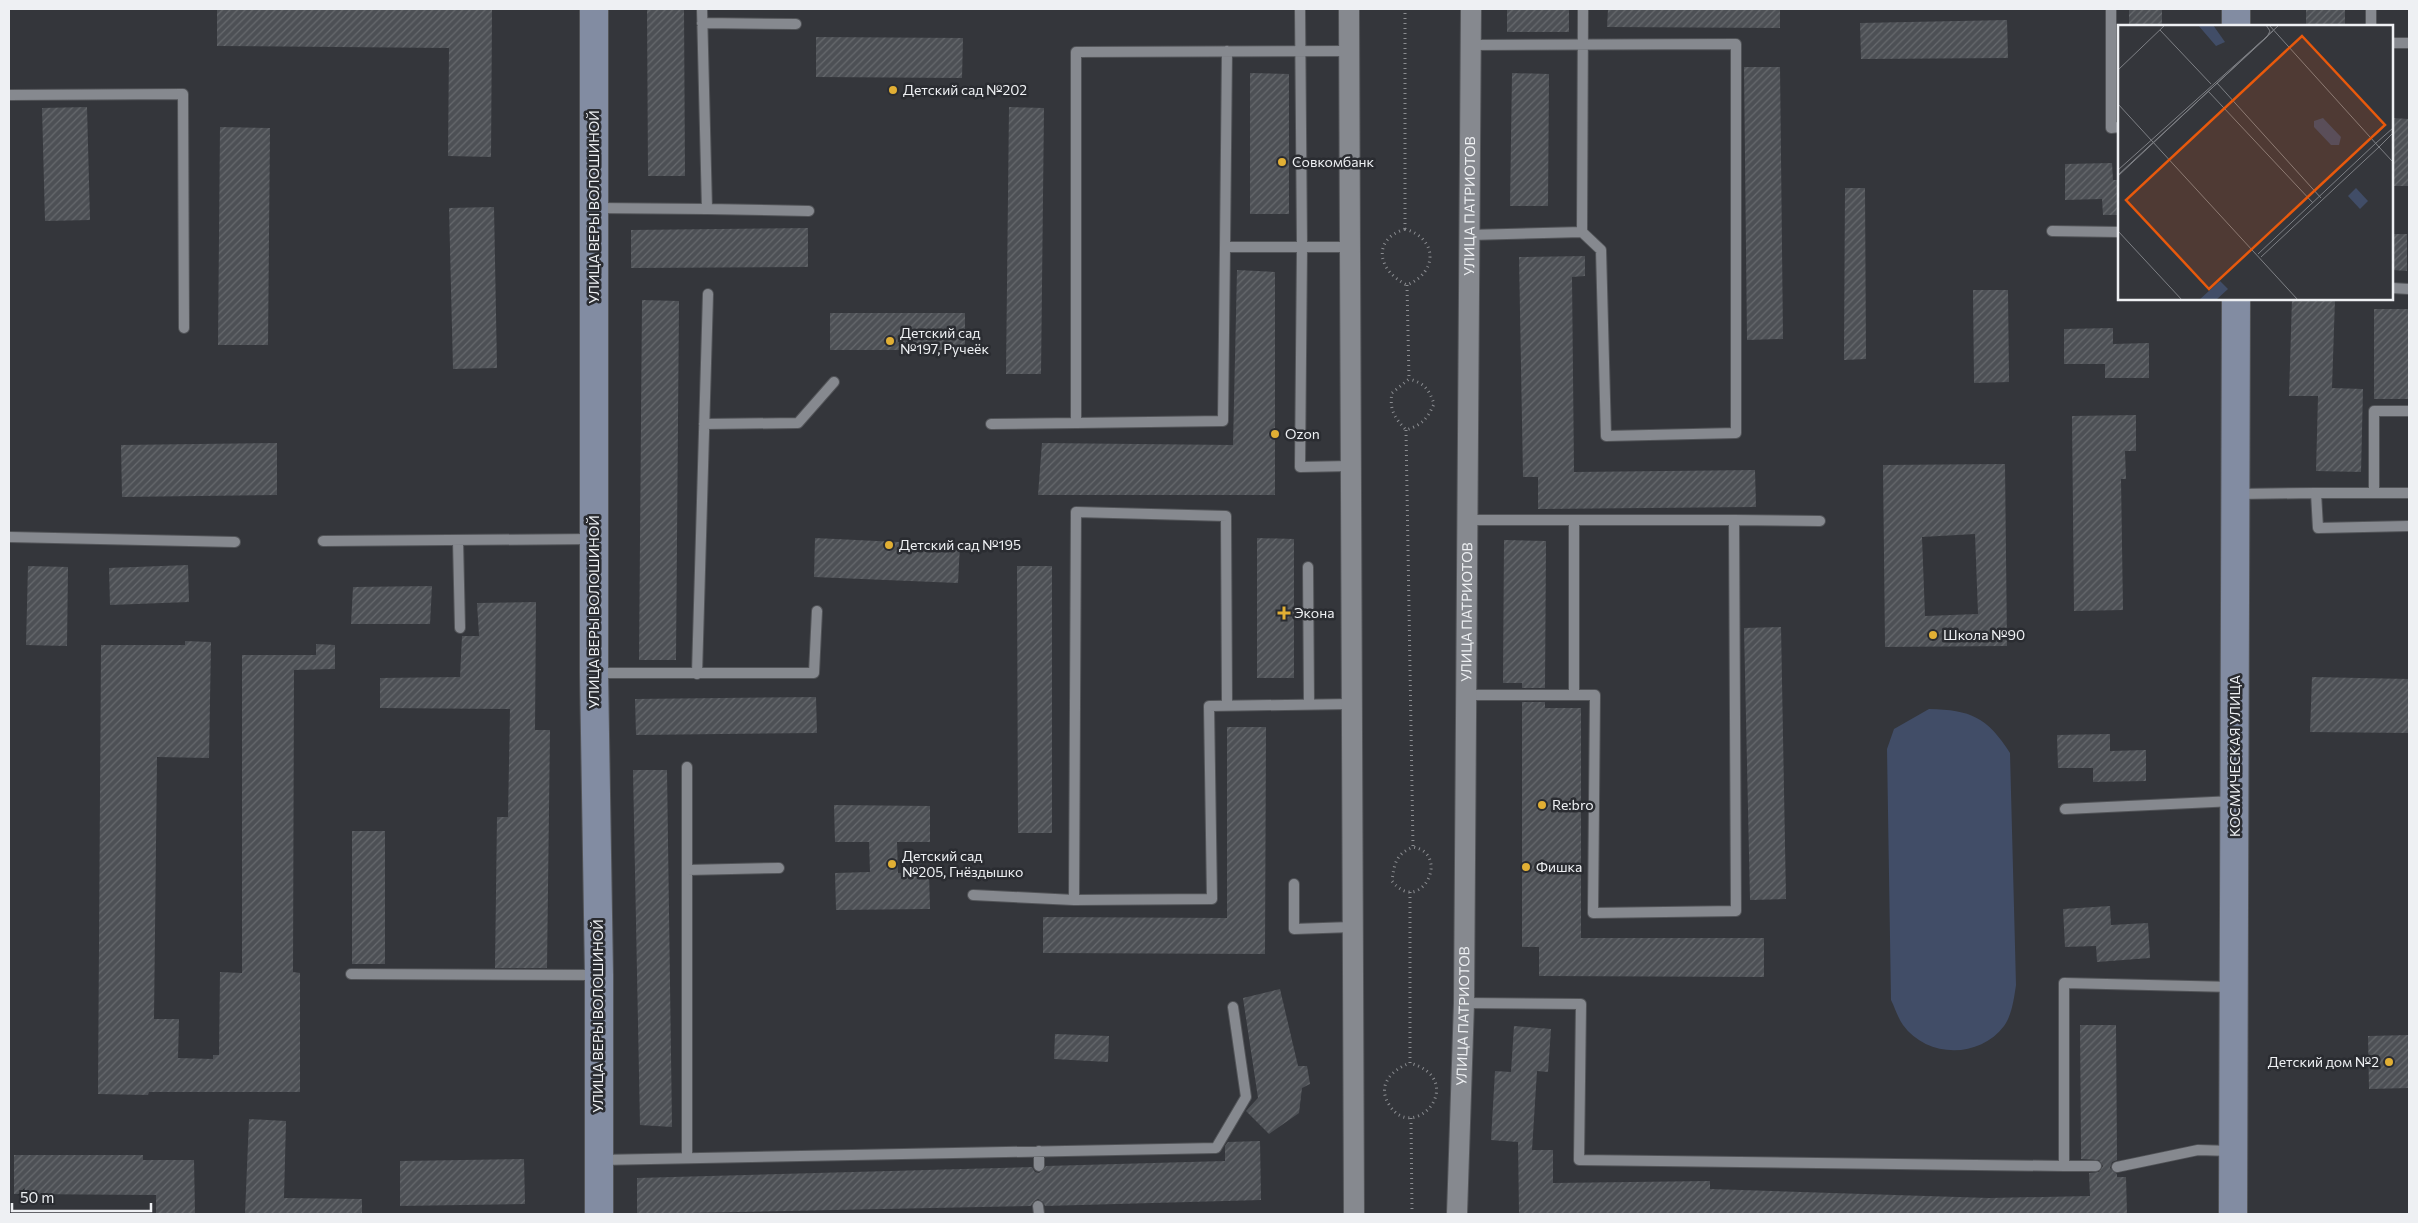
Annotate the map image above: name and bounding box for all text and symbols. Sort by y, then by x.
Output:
inset map [2118,25,2393,300]
place label: Детский сад №202 [903,81,1027,98]
marker: Детский сад №202 [887,84,899,96]
street label: УЛИЦА ВЕРЫ ВОЛОШИНОЙ [585,110,602,304]
street label: УЛИЦА ПАТРИОТОВ [1460,136,1478,276]
place label: Совкомбанк [1292,153,1375,170]
marker: Совкомбанк [1276,156,1288,168]
place label: Детский сад №197, Ручеёк [900,324,989,357]
marker: Детский сад №197, Ручеёк [884,335,896,347]
place label: Ozon [1285,425,1320,442]
marker: Ozon [1269,428,1281,440]
street label: УЛИЦА ВЕРЫ ВОЛОШИНОЙ [585,515,602,709]
place label: Детский сад №195 [899,536,1021,553]
marker: Детский сад №195 [883,539,895,551]
street label: УЛИЦА ПАТРИОТОВ [1457,542,1475,682]
place label: Экона [1294,604,1334,621]
marker: Экона [1278,607,1290,619]
place label: Школа №90 [1943,626,2025,643]
marker: Школа №90 [1927,629,1939,641]
street label: КОСМИЧЕСКАЯ УЛИЦА [2226,675,2243,837]
place label: Re:bro [1552,796,1594,813]
marker: Re:bro [1536,799,1548,811]
place label: Детский сад №205, Гнёздышко [902,847,1023,880]
marker: Детский сад №205, Гнёздышко [886,858,898,870]
place label: Фишка [1536,858,1582,875]
marker: Фишка [1520,861,1532,873]
street label: УЛИЦА ВЕРЫ ВОЛОШИНОЙ [589,919,606,1113]
street label: УЛИЦА ПАТРИОТОВ [1452,946,1472,1086]
place label: Детский дом №2 [2268,1053,2379,1070]
marker: Детский дом №2 [2383,1056,2395,1068]
scale bar [12,1180,151,1212]
text: 50 m [20,1188,54,1206]

